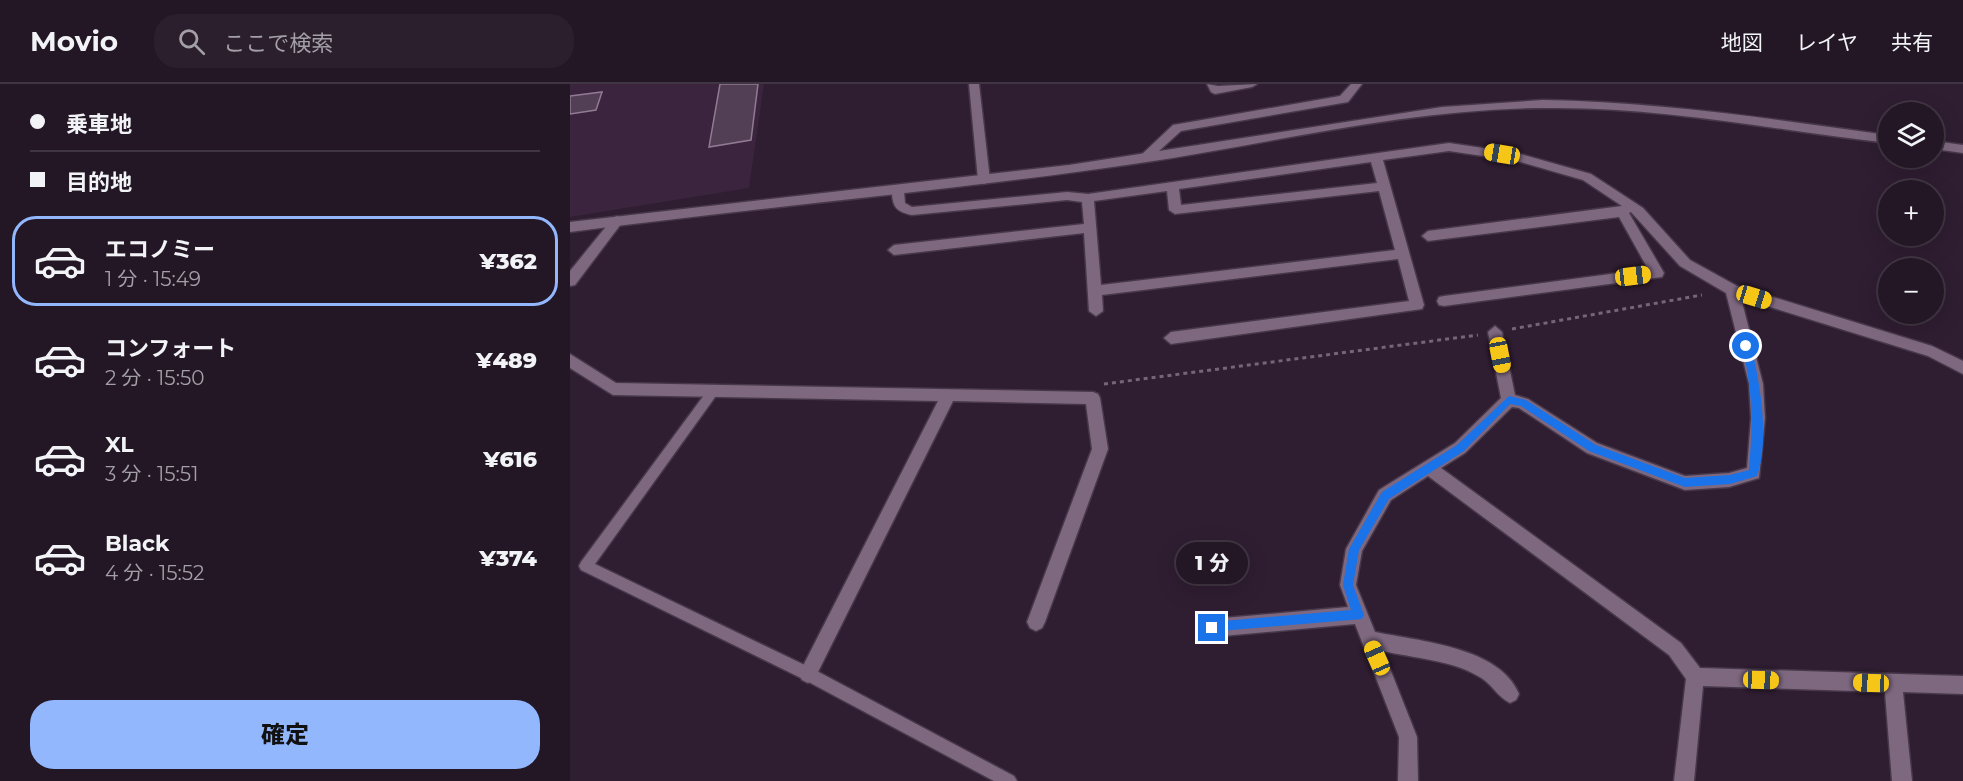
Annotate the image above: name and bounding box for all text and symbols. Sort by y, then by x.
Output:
search box [154,14,574,68]
text: Movio [30,24,118,58]
icon: search [175,25,208,58]
text: ここで検索 [223,30,333,57]
text: 地図 [1721,30,1763,55]
text: レイヤ [1796,30,1858,55]
text: 共有 [1891,30,1933,55]
map controls [1878,102,1944,324]
button: layers [1878,102,1944,168]
text: 乗車地 [66,111,132,138]
car [1483,142,1521,166]
text: 目的地 [66,169,132,196]
button: + [1878,180,1944,246]
icon: car [33,234,87,288]
text: エコノミー [105,236,215,263]
text: ¥362 [479,248,537,275]
button: − [1878,258,1944,324]
car [1614,265,1652,287]
text: 1 分 · 15:49 [105,267,201,291]
car [1734,283,1774,311]
route start [1732,332,1759,359]
icon: car [33,333,87,387]
text: コンフォート [105,335,236,362]
car [1488,336,1512,374]
text: ¥489 [476,347,537,374]
text: 2 分 · 15:50 [105,366,204,390]
text: XL [105,431,134,458]
icon: car [33,432,87,486]
text: ¥616 [483,446,537,473]
text: 3 分 · 15:51 [105,462,198,486]
text: Black [105,530,169,557]
icon: car [33,531,87,585]
callout: 1 分 [1176,541,1248,583]
text: ¥374 [479,545,537,572]
text: 1 分 [1195,551,1229,575]
text: 4 分 · 15:52 [105,561,204,585]
route end [1198,614,1225,641]
car [1361,638,1393,678]
car [1743,670,1779,690]
car [1853,673,1889,693]
button: 確定 [30,700,540,769]

